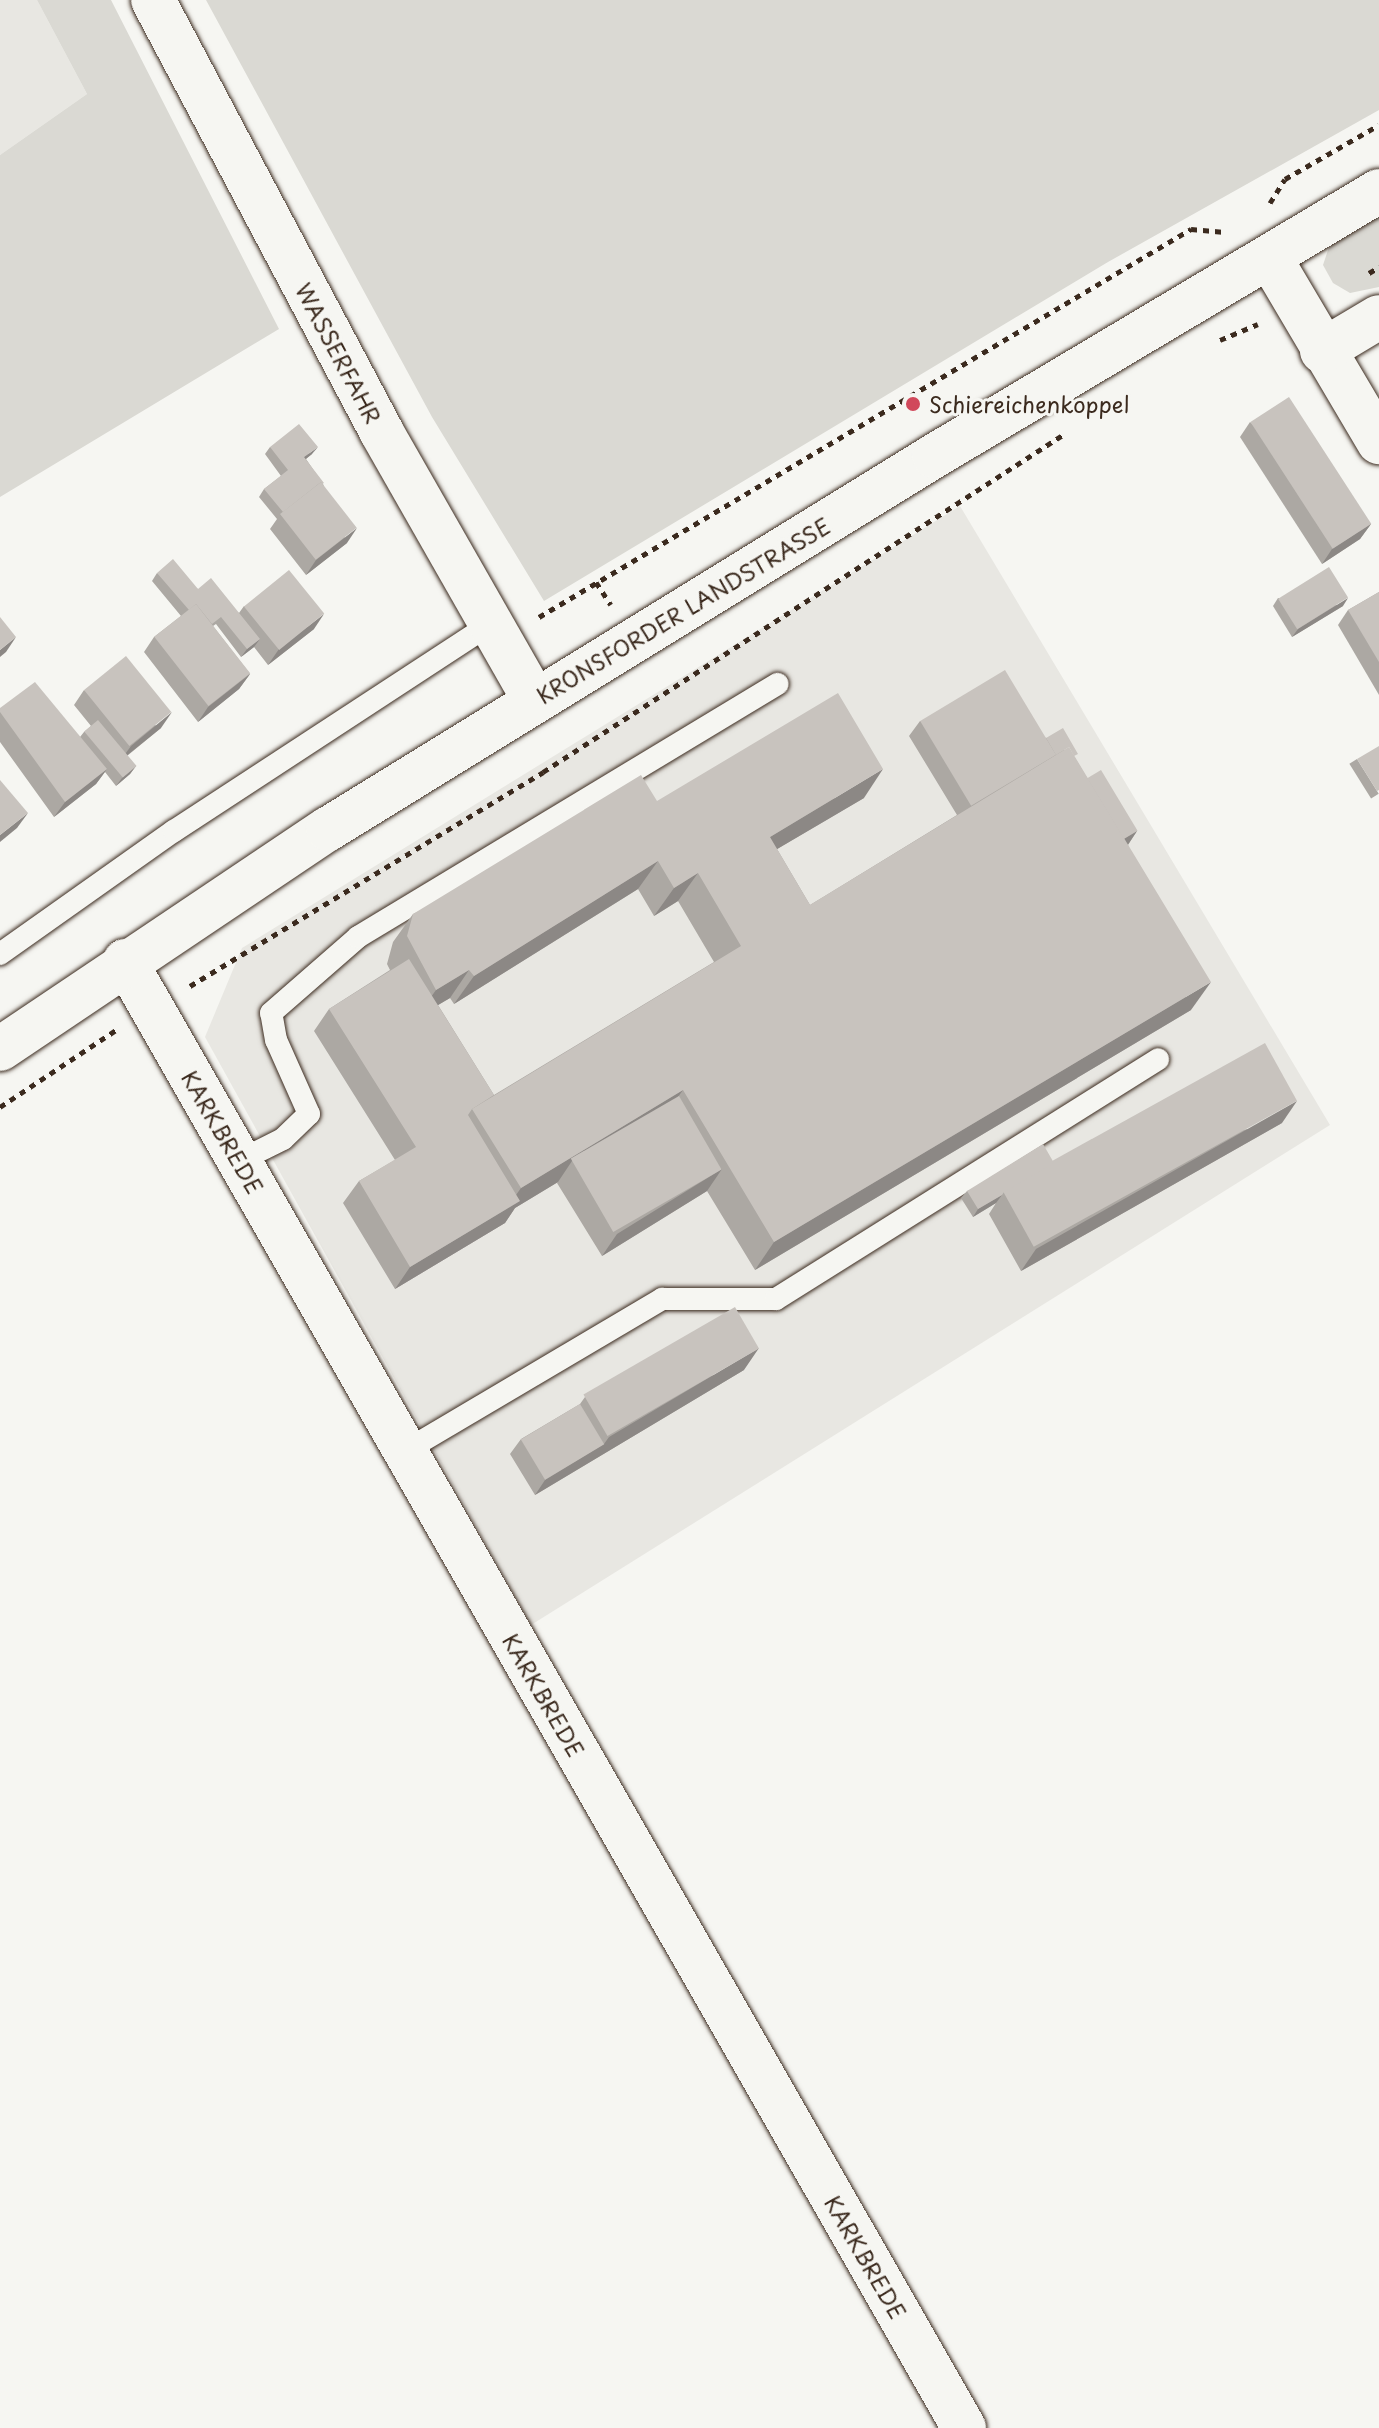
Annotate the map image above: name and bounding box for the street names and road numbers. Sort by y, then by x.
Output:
street label: WASSERFAHR [291,278,387,428]
street label: KRONSFORDER LANDSTRASSE [531,511,835,709]
street label: KARKBREDE [177,1066,269,1198]
street label: KARKBREDE [498,1629,590,1761]
street label: KARKBREDE [820,2191,912,2323]

